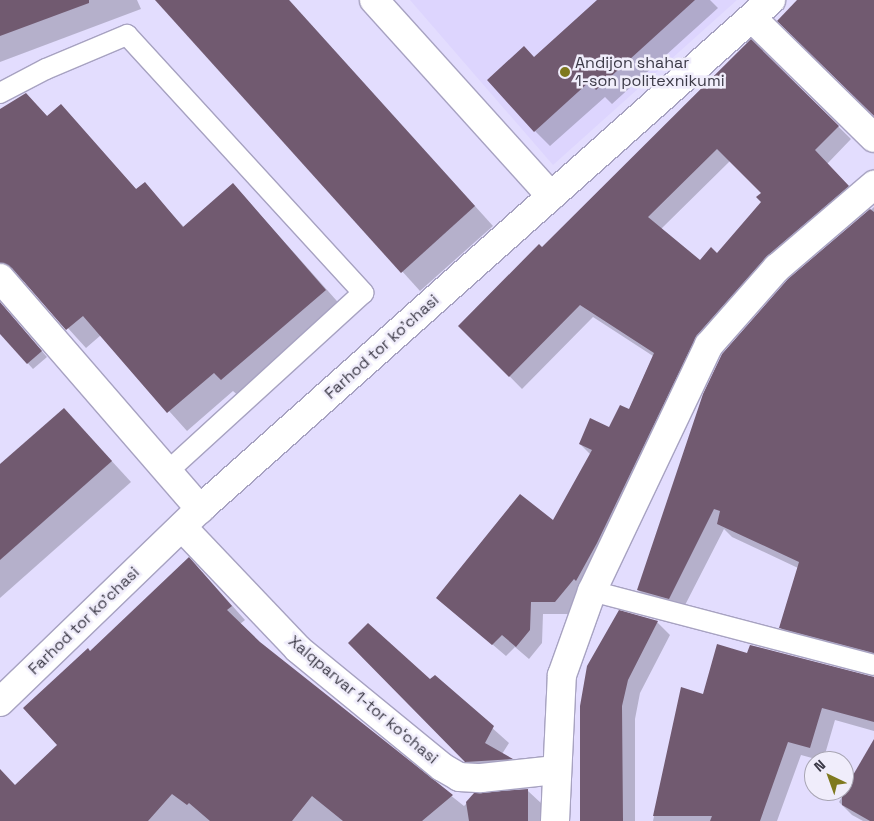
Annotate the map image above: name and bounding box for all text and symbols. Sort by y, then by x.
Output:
place label: Andijon shahar 1-son politexnikumi [575,53,725,91]
marker: Andijon shahar 1-son politexnikumi [559,66,571,78]
street label: Farhod tor ko'chasi [321,291,443,403]
street label: Farhod tor ko'chasi [25,563,143,679]
street label: Xalqparvar 1-tor koʻchasi [284,632,442,768]
north arrow [804,751,854,801]
text: N [810,756,829,775]

